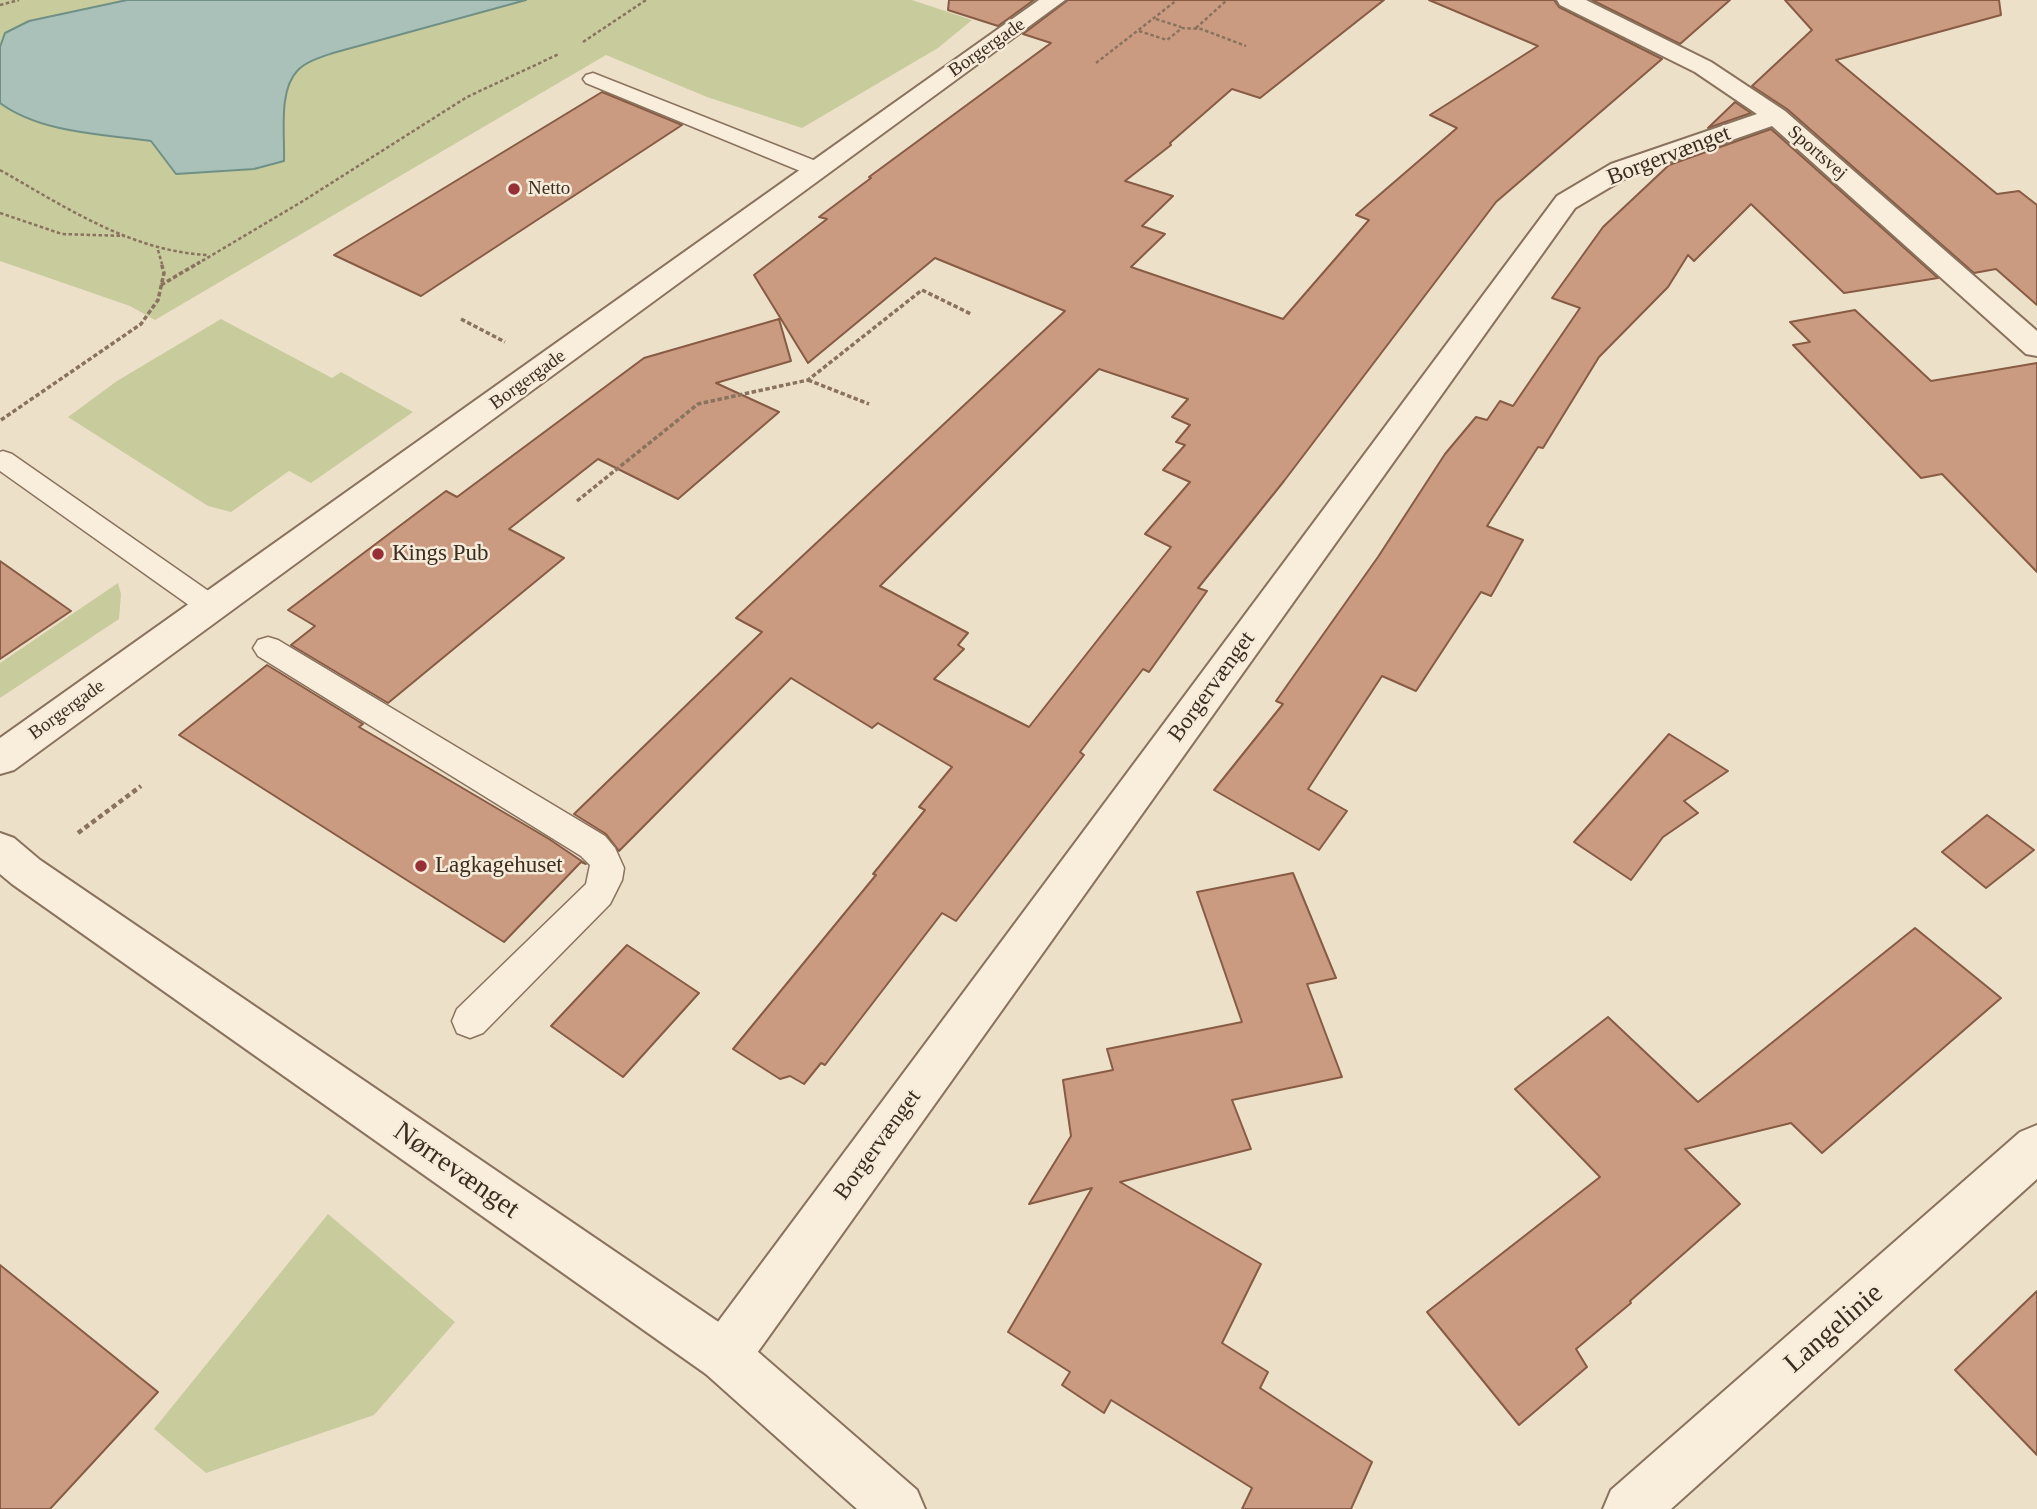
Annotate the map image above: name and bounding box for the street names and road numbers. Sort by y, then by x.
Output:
street label: Borgergade [944,13,1030,83]
street label: Borgervænget [1603,120,1735,192]
street label: Sportsvej [1782,121,1852,185]
street label: Borgergade [486,345,570,415]
street label: Borgervænget [1163,626,1261,748]
street label: Borgergade [25,675,109,745]
street label: Borgervænget [829,1084,927,1206]
street label: Nørrevænget [386,1115,526,1227]
street label: Langelinie [1778,1277,1890,1381]

